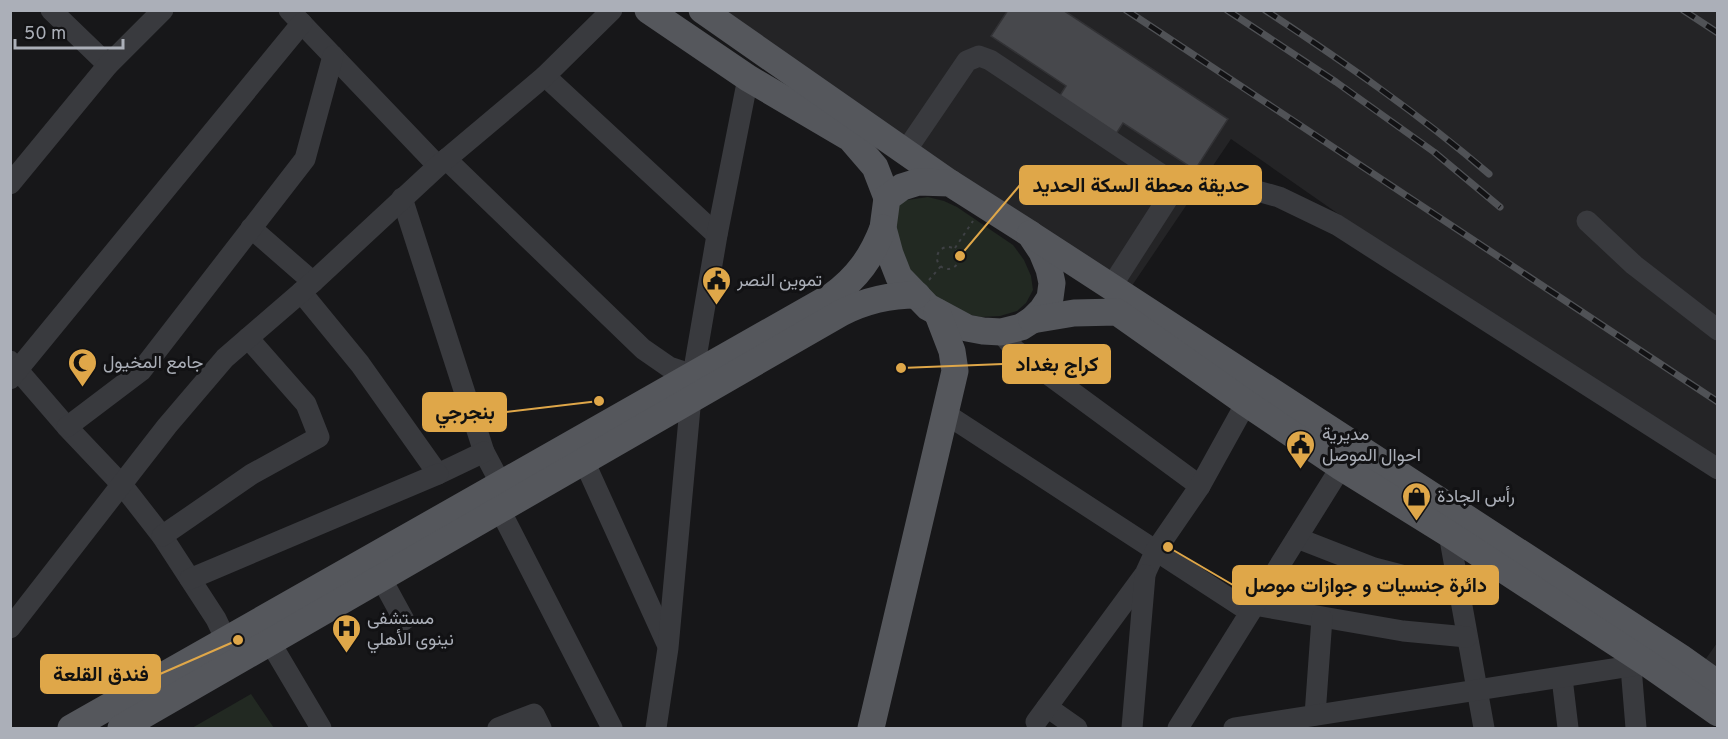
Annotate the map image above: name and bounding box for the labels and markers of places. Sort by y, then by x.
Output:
callout: حديقة محطة السكة الحديد [1020,166,1261,204]
public building icon: تموين النصر [700,264,732,306]
place label: تموين النصر [736,270,822,293]
callout: كراج بغداد [1003,345,1110,383]
mosque icon: جامع المخيول [66,346,98,388]
place label: جامع المخيول [103,352,203,375]
callout: بنجرجي [423,393,506,431]
place label: مديرية احوال الموصل [1322,424,1421,468]
public building icon: مديرية احوال الموصل [1285,428,1317,470]
shop icon: رأس الجادة [1400,480,1432,522]
place label: رأس الجادة [1437,486,1515,509]
callout: دائرة جنسيات و جوازات موصل [1233,566,1498,604]
place label: مستشفى نينوى الأهلي [367,608,454,654]
hospital icon: مستشفى نينوى الأهلي [330,612,362,654]
callout: فندق القلعة [41,655,160,693]

